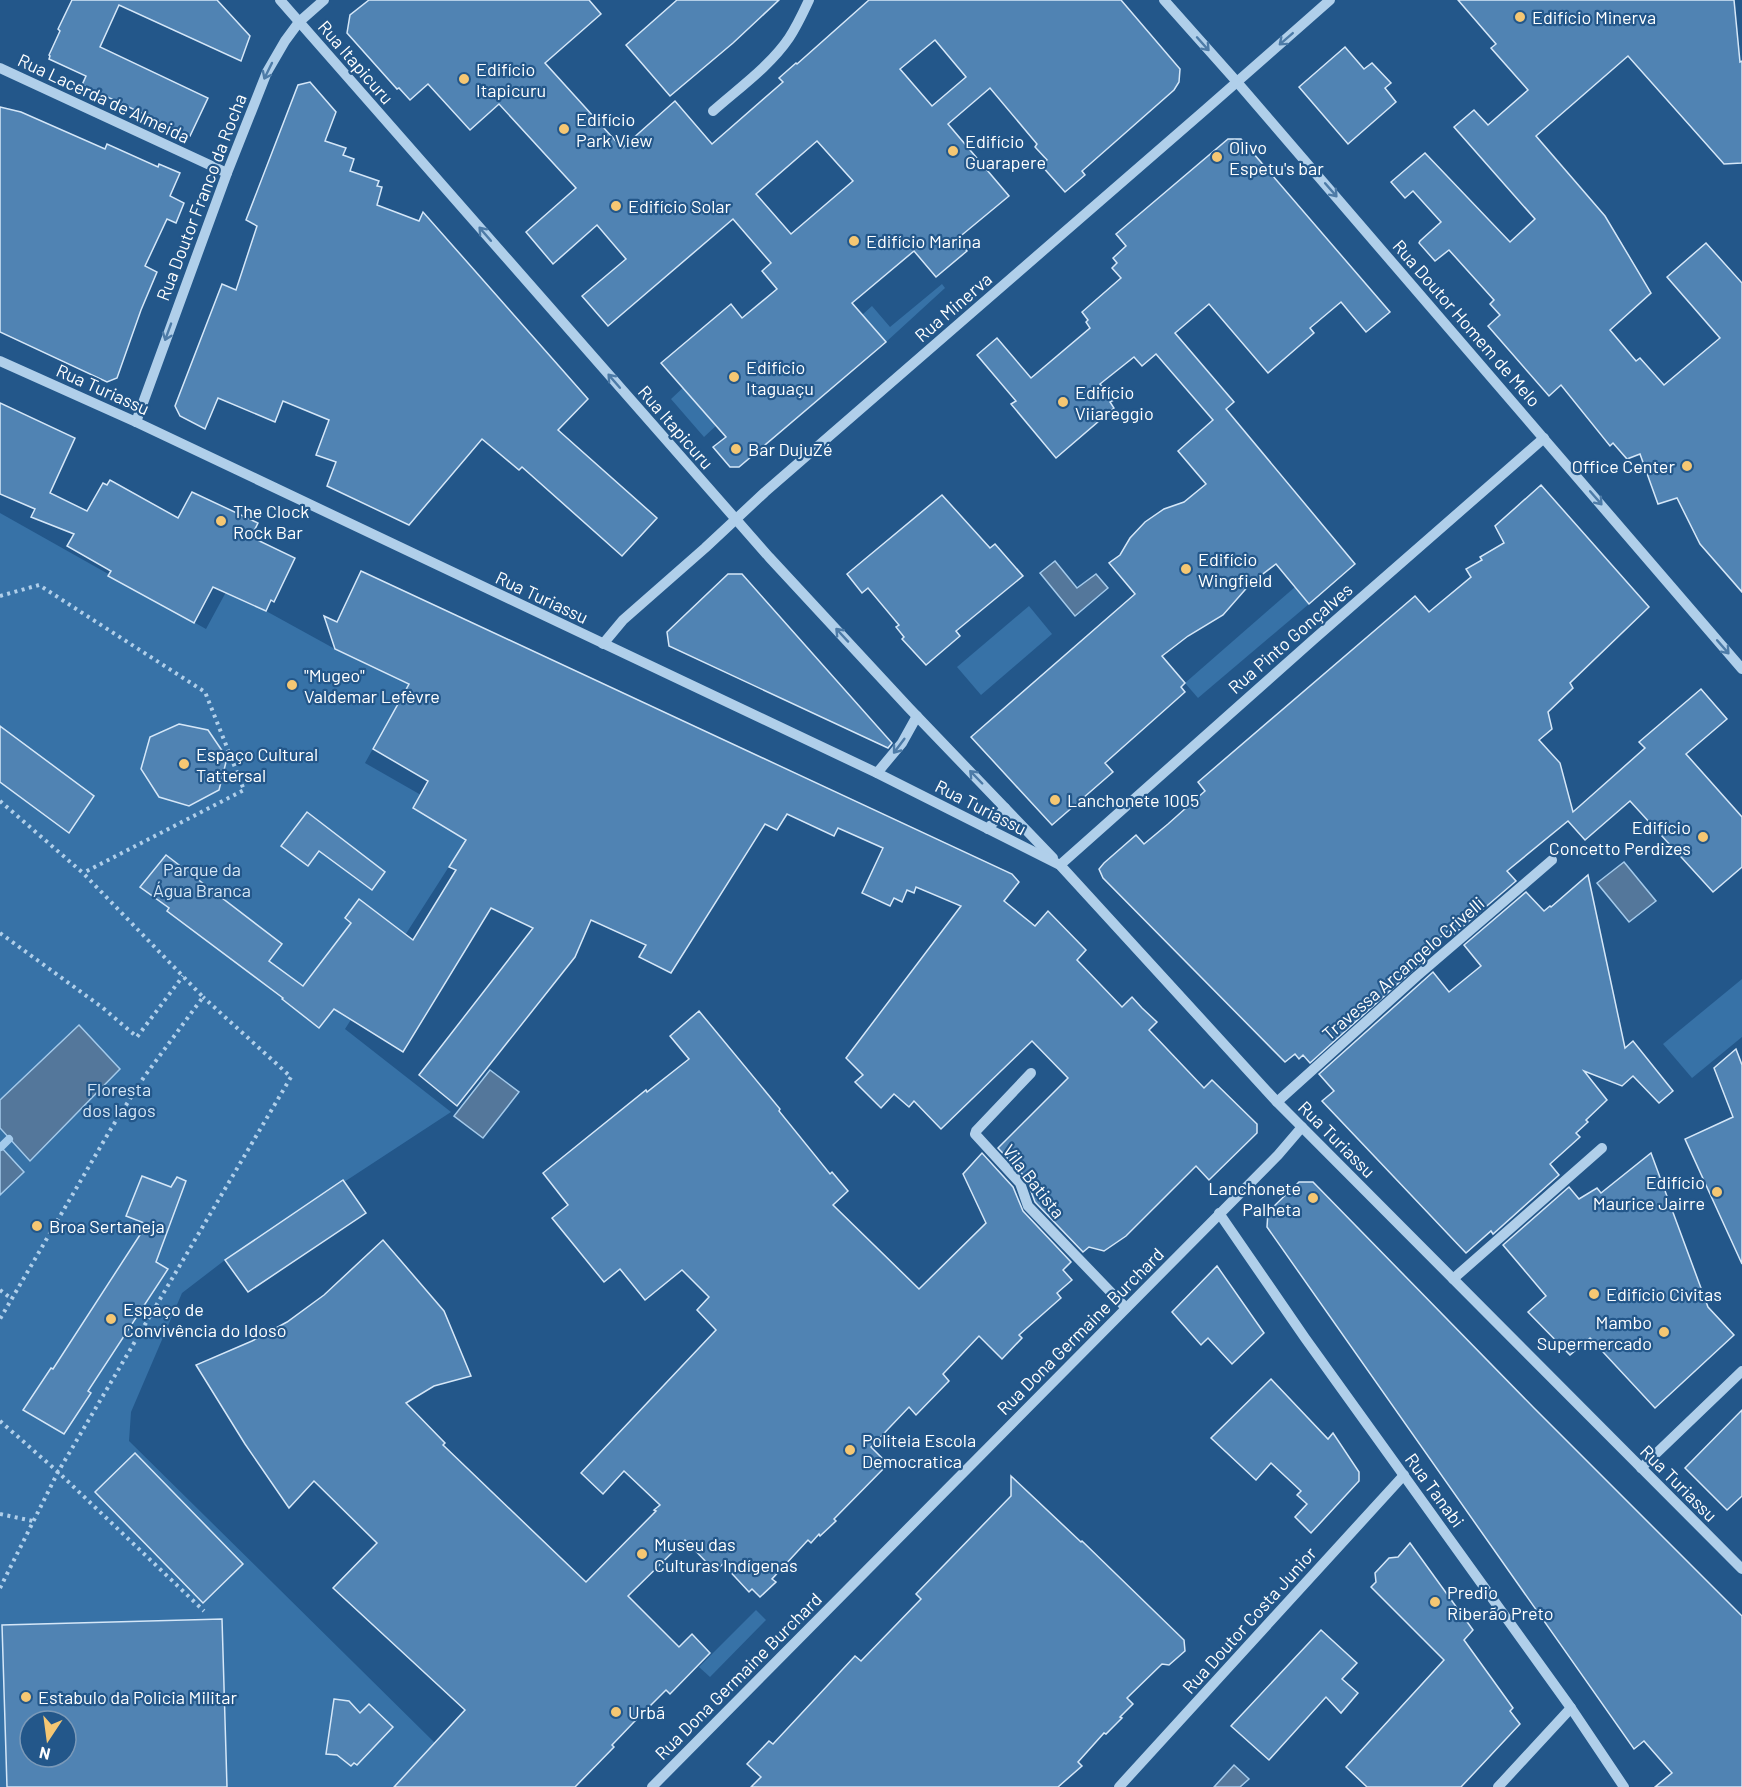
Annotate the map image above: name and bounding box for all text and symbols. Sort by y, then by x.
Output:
place label: Edifício Minerva [1532,6,1656,28]
marker: Edifício Minerva [1513,10,1527,24]
street label: Rua Itapicuru [314,16,398,108]
one-way arrow [1279,32,1294,46]
one-way arrow [1196,36,1210,51]
street label: Rua Lacerda de Almeida [15,49,193,147]
place label: Edifício Itapicuru [476,58,546,101]
one-way arrow [262,62,273,80]
marker: Edifício Itapicuru [457,72,471,86]
street label: Rua Doutor Franco da Rocha [151,90,251,304]
place label: Edifício Park View [576,108,653,151]
marker: Edifício Park View [557,122,571,136]
place label: Edifício Guarapere [965,130,1046,173]
place label: Olivo Espetu's bar [1229,136,1324,179]
marker: Edifício Guarapere [946,144,960,158]
marker: Olivo Espetu's bar [1210,150,1224,164]
one-way arrow [1324,182,1338,197]
place label: Edifício Solar [628,195,732,217]
marker: Edifício Solar [609,199,623,213]
one-way arrow [478,227,492,242]
place label: Edifício Marina [866,230,981,252]
marker: Edifício Marina [847,234,861,248]
street label: Rua Doutor Homem de Melo [1388,235,1546,411]
street label: Rua Minerva [910,268,996,346]
one-way arrow [162,322,173,341]
place label: Edifício Itaguaçu [746,356,814,399]
street label: Rua Turiassu [53,359,153,419]
marker: Edifício Itaguaçu [727,370,741,384]
one-way arrow [607,373,621,388]
street label: Rua Itapicuru [634,381,718,473]
place label: Edifício Viiareggio [1075,381,1154,424]
marker: Edifício Viiareggio [1056,395,1070,409]
place label: Bar DujuZé [748,438,833,460]
marker: Bar DujuZé [729,442,743,456]
place label: Office Center [1572,455,1675,477]
marker: Office Center [1680,459,1694,473]
one-way arrow [1589,491,1603,506]
place label: The Clock Rock Bar [233,500,309,543]
marker: The Clock Rock Bar [214,514,228,528]
place label: Edifício Wingfield [1198,548,1272,591]
marker: Edifício Wingfield [1179,562,1193,576]
street label: Rua Turiassu [492,566,592,628]
street label: Rua Pinto Gonçalves [1223,578,1357,698]
one-way arrow [835,628,849,643]
one-way arrow [1716,639,1729,655]
place label: "Mugeo" Valdemar Lefèvre [304,664,440,707]
marker: "Mugeo" Valdemar Lefèvre [285,678,299,692]
one-way arrow [892,737,905,753]
place label: Espaço Cultural Tattersal [196,743,318,786]
marker: Espaço Cultural Tattersal [177,757,191,771]
one-way arrow [968,770,983,785]
street label: Rua Turiassu [932,775,1030,839]
place label: Lanchonete 1005 [1067,789,1199,811]
marker: Lanchonete 1005 [1048,793,1062,807]
place label: Edifício Concetto Perdizes [1549,816,1691,859]
marker: Edifício Concetto Perdizes [1696,830,1710,844]
park label: Parque da Água Branca [153,858,251,901]
street label: Travessa Arcangelo Crivelli [1317,892,1489,1044]
park label: Floresta dos lagos [82,1078,156,1121]
street label: Rua Turiassu [1294,1096,1380,1182]
street label: Vila Batista [998,1140,1070,1222]
place label: Edifício Maurice Jairre [1593,1171,1705,1214]
place label: Lanchonete Palheta [1208,1177,1301,1220]
marker: Edifício Maurice Jairre [1710,1185,1724,1199]
marker: Lanchonete Palheta [1306,1191,1320,1205]
place label: Broa Sertaneja [49,1215,165,1237]
marker: Broa Sertaneja [30,1219,44,1233]
street label: Rua Dona Germaine Burchard [992,1243,1168,1419]
place label: Edifício Civitas [1606,1283,1722,1305]
marker: Edifício Civitas [1587,1287,1601,1301]
place label: Espaço de Convivência do Idoso [123,1298,287,1341]
place label: Mambo Supermercado [1537,1311,1652,1354]
marker: Espaço de Convivência do Idoso [104,1312,118,1326]
marker: Mambo Supermercado [1657,1325,1671,1339]
place label: Politeia Escola Democratica [862,1429,976,1472]
street label: Rua Turiassu [1636,1440,1722,1526]
marker: Politeia Escola Democratica [843,1443,857,1457]
street label: Rua Tanabi [1401,1449,1469,1531]
place label: Museu das Culturas Indígenas [654,1533,798,1576]
street label: Rua Doutor Costa Junior [1177,1542,1321,1698]
marker: Museu das Culturas Indígenas [635,1547,649,1561]
place label: Predio Riberão Preto [1447,1581,1554,1624]
street label: Rua Dona Germaine Burchard [650,1588,826,1764]
marker: Predio Riberão Preto [1428,1595,1442,1609]
place label: Estabulo da Policia Militar [38,1686,237,1708]
marker: Estabulo da Policia Militar [19,1690,33,1704]
place label: Urbã [628,1701,665,1723]
marker: Urbã [609,1705,623,1719]
north arrow [18,1709,78,1769]
text: N [37,1744,52,1765]

